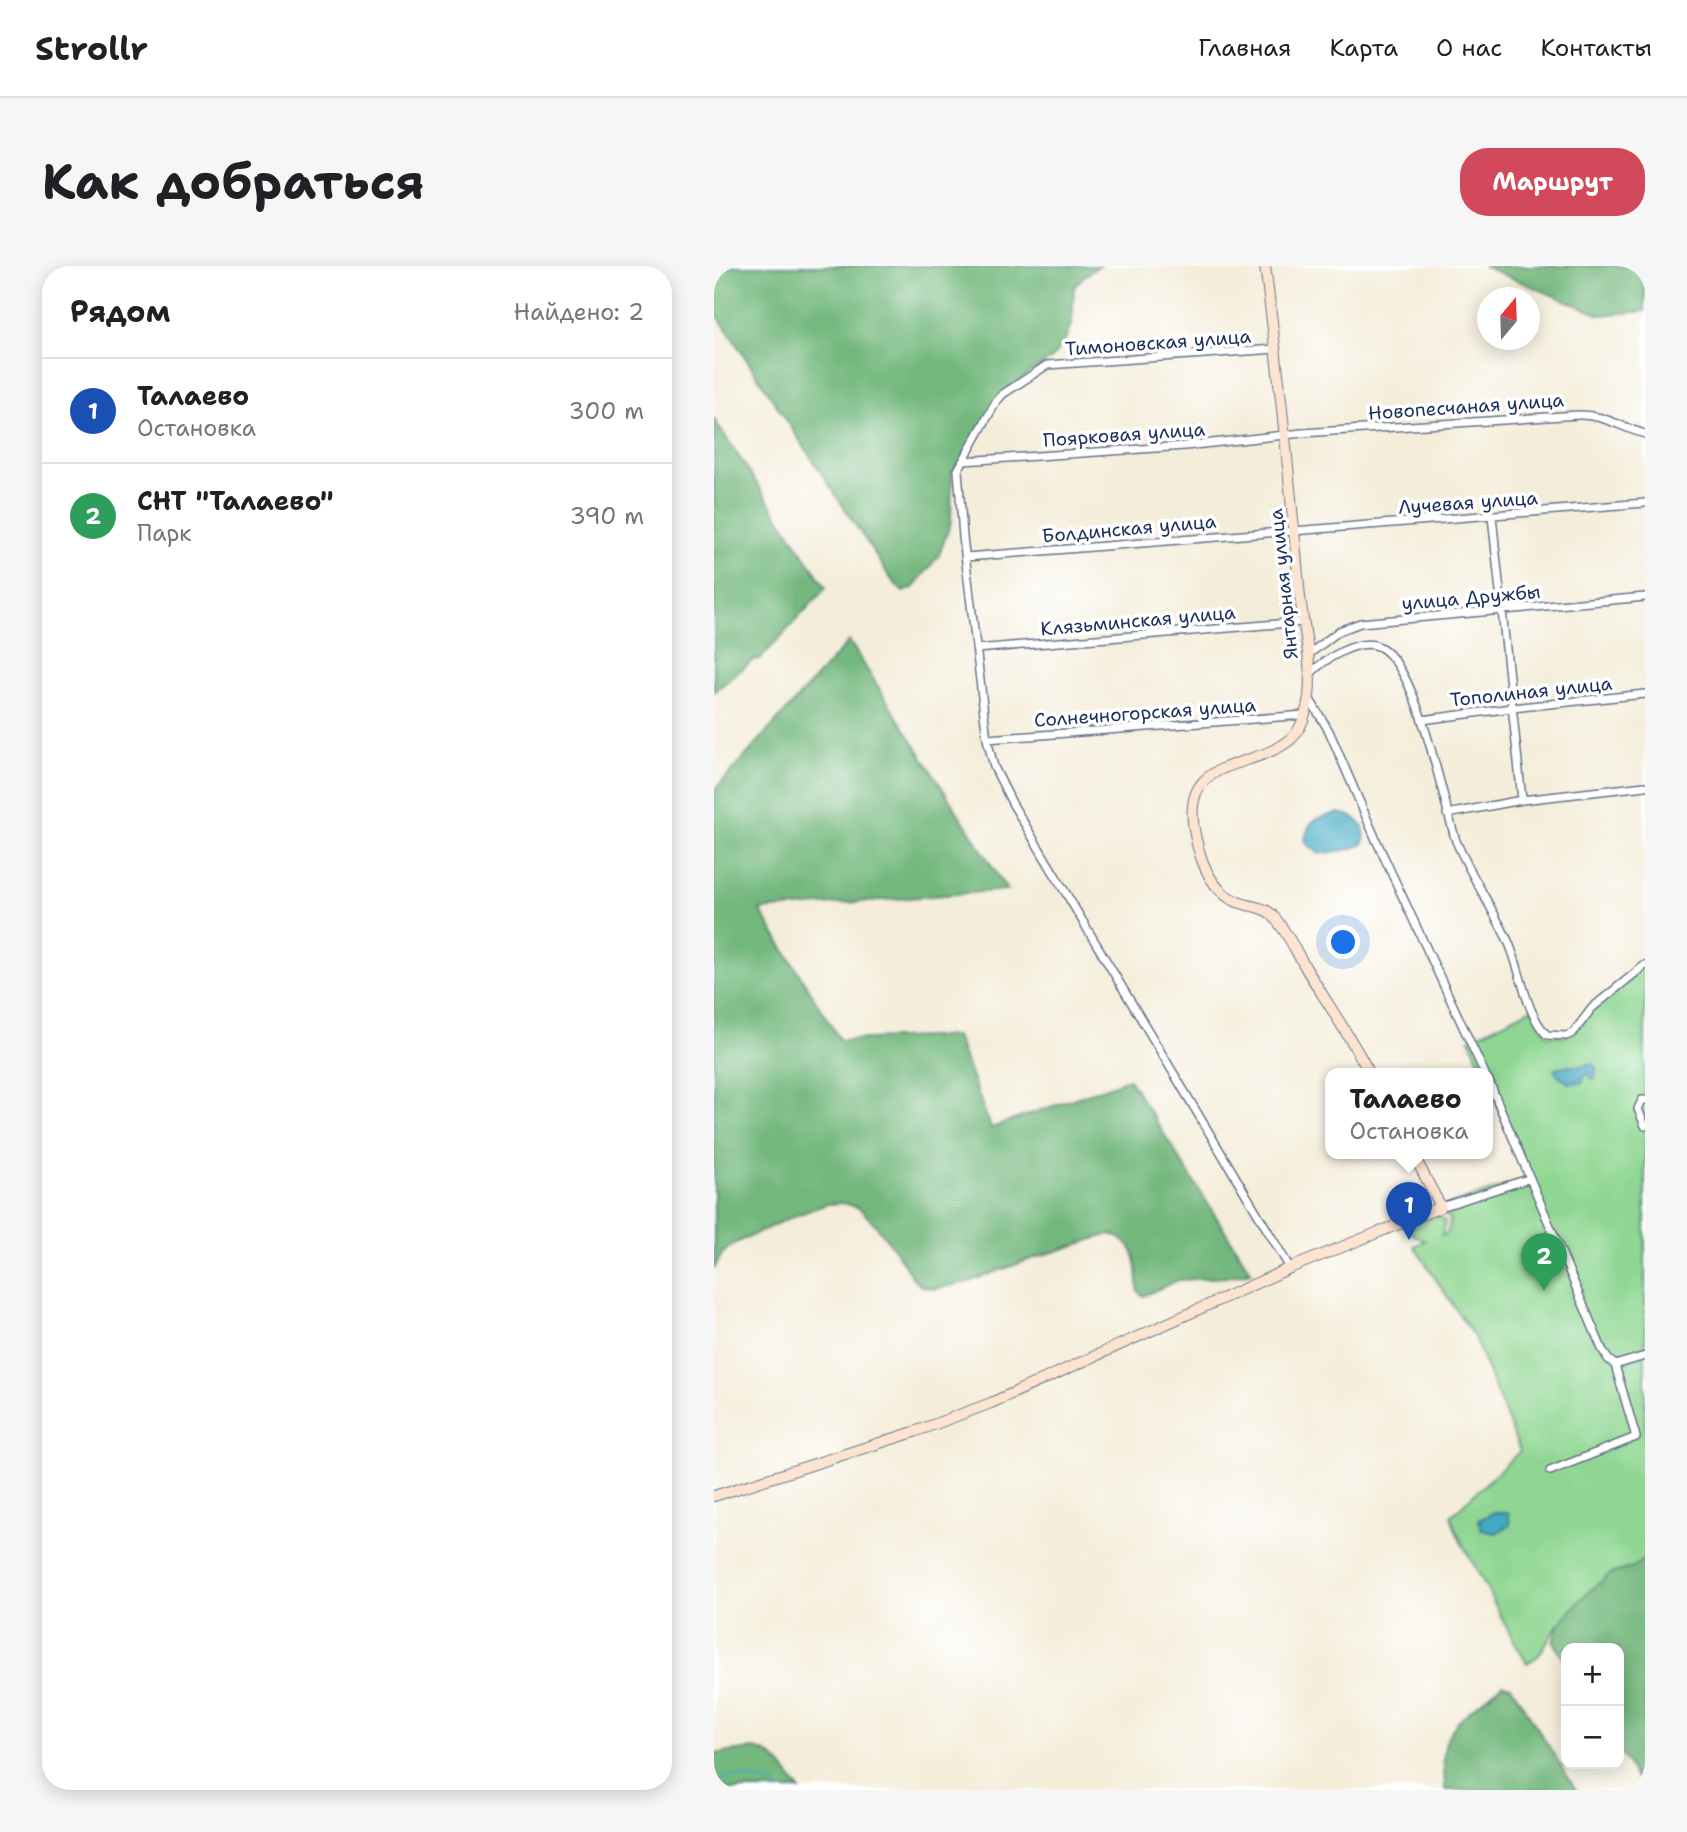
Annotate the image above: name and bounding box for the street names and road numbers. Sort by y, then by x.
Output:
street label: Тимоновская улица [1064,324,1252,361]
street label: Новопесчаная улица [1367,387,1565,426]
street label: Поярковая улица [1042,416,1206,453]
street label: Лучевая улица [1397,485,1539,520]
street label: Янтарная улица [1263,507,1304,660]
street label: Болдинская улица [1041,508,1218,549]
street label: улица Дружбы [1401,579,1542,616]
street label: Клязьминская улица [1039,600,1237,641]
street label: Тополиная улица [1449,671,1614,712]
street label: Солнечногорская улица [1033,692,1257,733]

